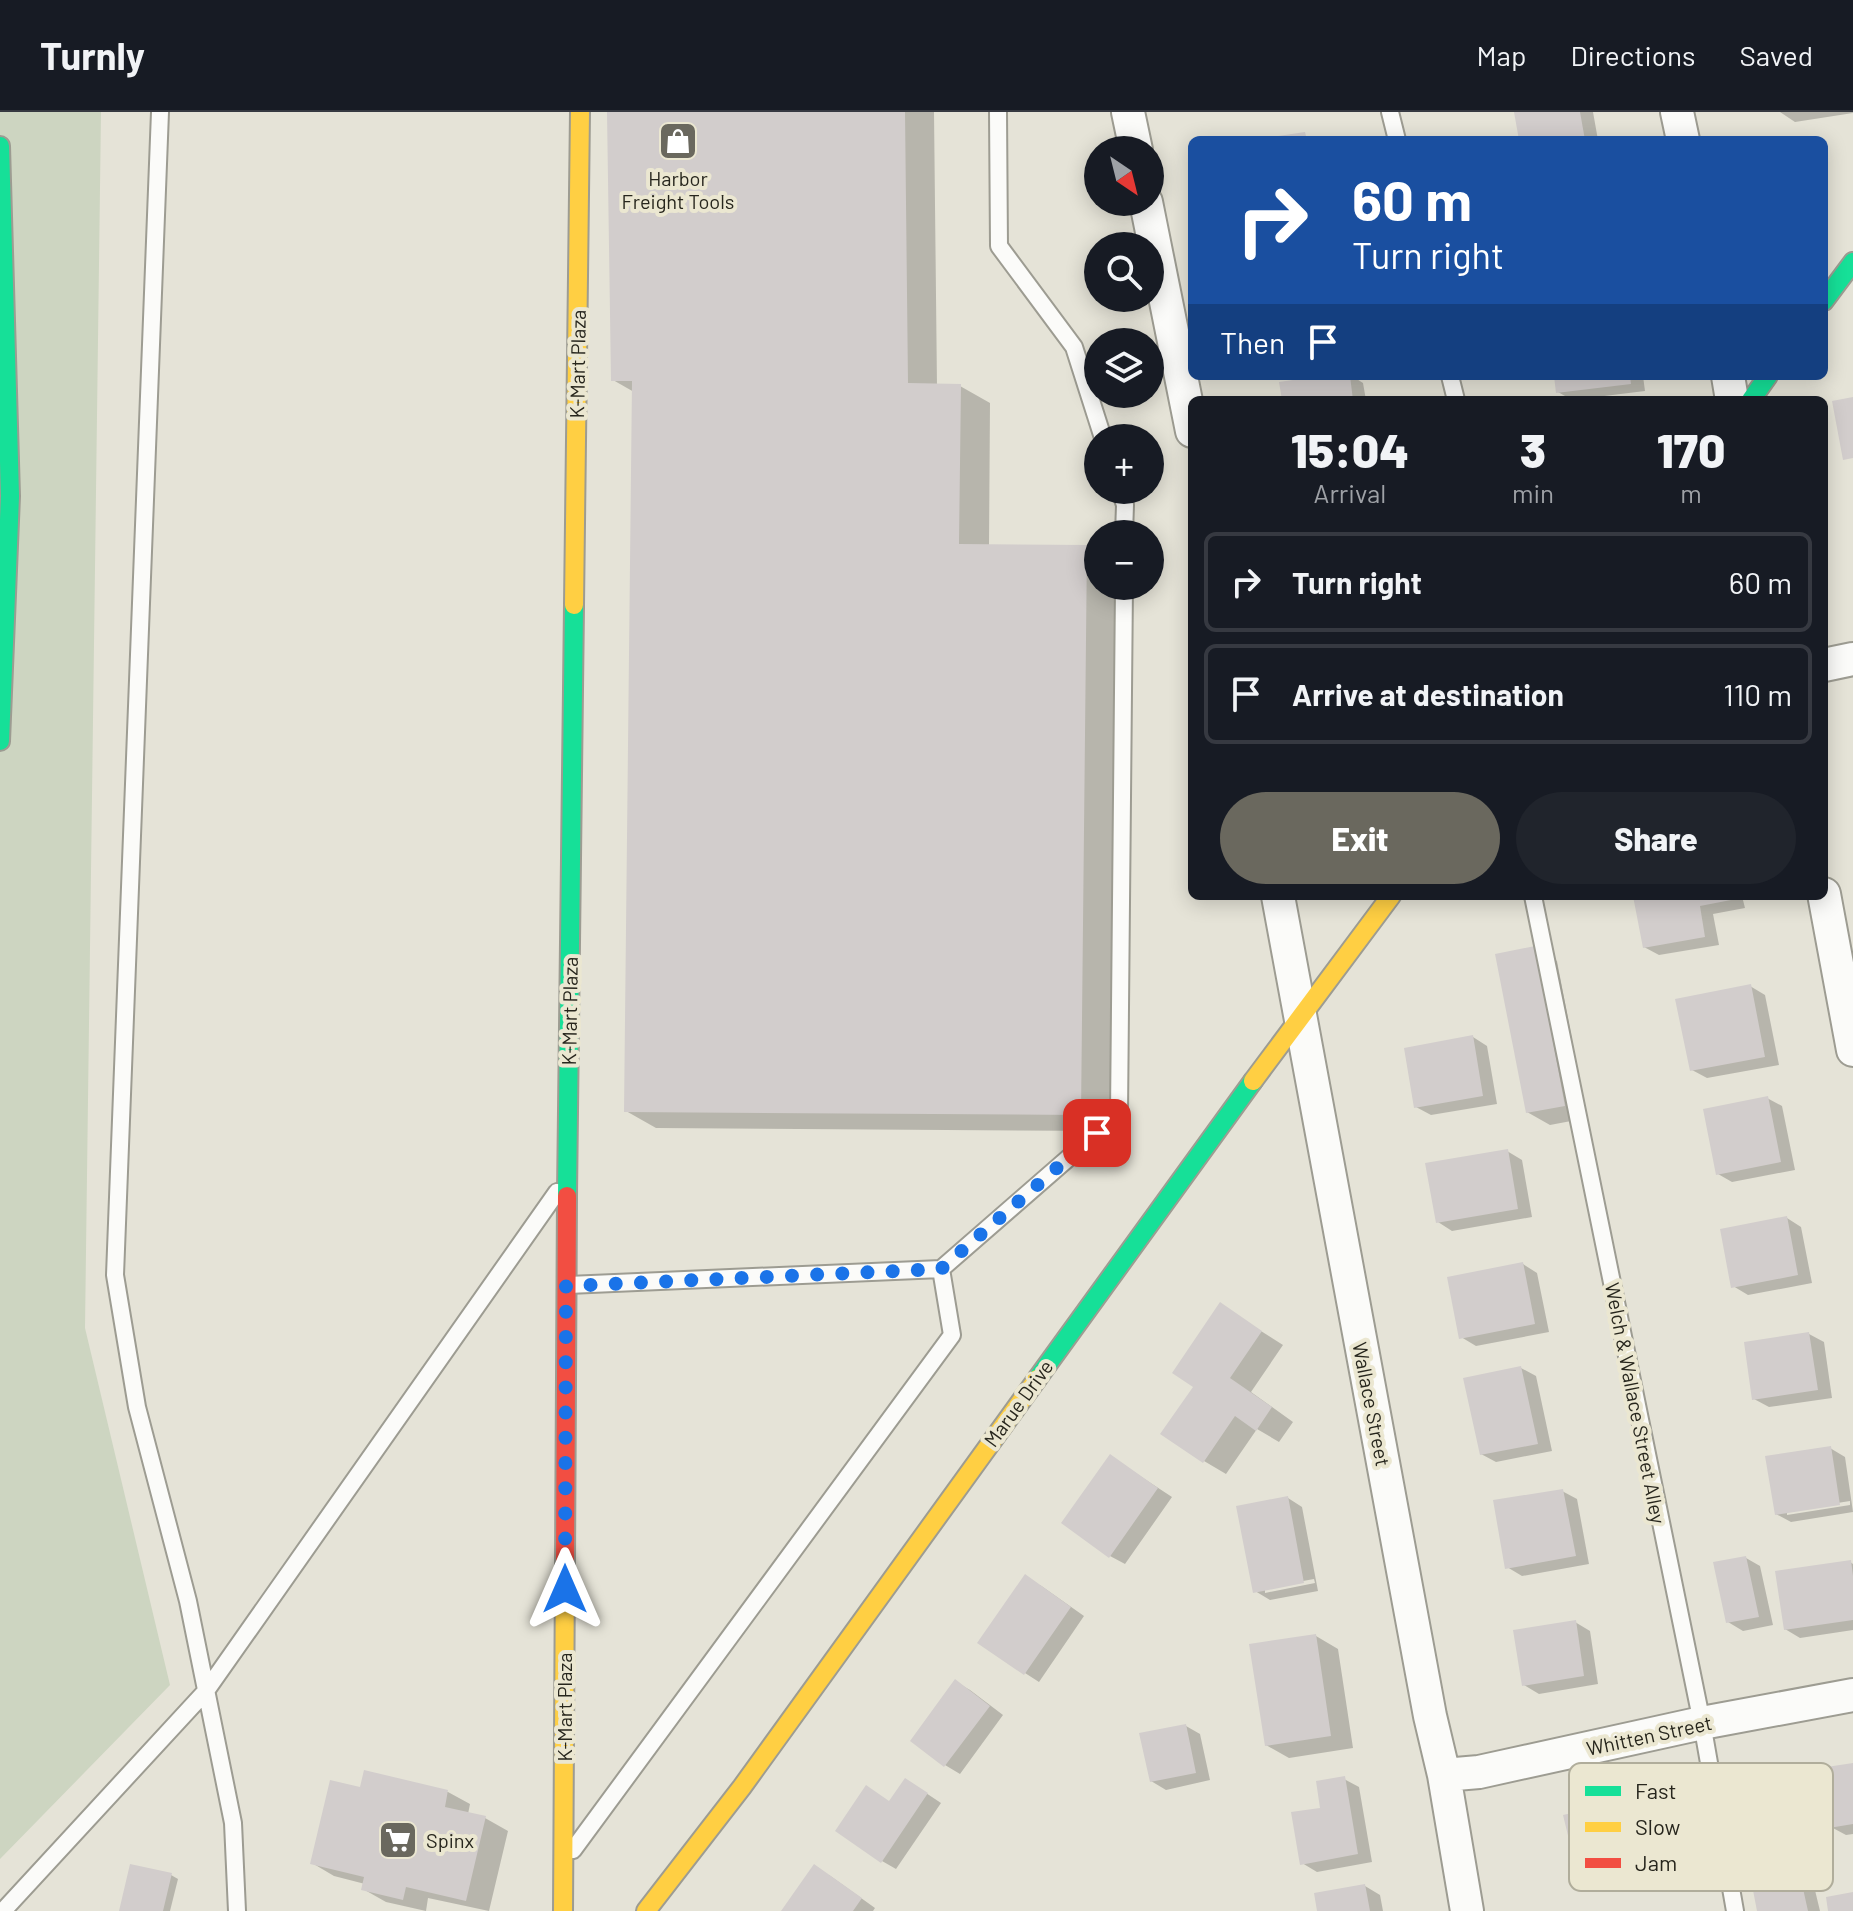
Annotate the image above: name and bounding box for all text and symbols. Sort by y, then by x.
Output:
text: Turnly [40,32,145,78]
text: Map [1477,38,1526,72]
text: Directions [1570,38,1696,72]
text: Saved [1740,38,1813,72]
shop icon: Harbor Freight Tools [657,120,699,162]
north arrow [1084,136,1164,216]
map controls [1084,136,1164,600]
text: 60 m [1352,165,1472,232]
place label: Harbor Freight Tools [622,166,734,213]
icon: right [1220,168,1324,272]
button: search [1084,232,1164,312]
text: Turn right [1352,233,1504,276]
street label: K-Mart Plaza [564,309,590,419]
icon: arrive [1301,320,1345,364]
text: Then [1220,324,1285,360]
button: layers [1084,328,1164,408]
text: 15:04 [1291,420,1409,478]
text: 3 [1520,420,1546,478]
text: 170 [1657,420,1725,478]
button: + [1084,424,1164,504]
text: Arrival [1314,477,1386,508]
text: min [1512,477,1554,508]
text: m [1680,477,1702,508]
button: − [1084,520,1164,600]
icon: right [1224,560,1268,604]
text: Turn right [1292,564,1422,600]
text: 60 m [1729,564,1792,600]
icon: arrive [1224,672,1268,716]
text: Arrive at destination [1292,676,1564,712]
text: 110 m [1723,676,1792,712]
button: Exit [1220,792,1500,884]
button: Share [1516,792,1796,884]
street label: K-Mart Plaza [556,956,582,1066]
pin [1063,1099,1131,1167]
icon: arrive [1075,1111,1119,1155]
street label: Welch & Wallace Street Alley [1601,1280,1671,1526]
street label: Wallace Street [1348,1340,1396,1468]
street label: Marue Drive [978,1355,1058,1451]
position arrow [523,1547,607,1631]
street label: K-Mart Plaza [552,1653,576,1761]
street label: Whitten Street [1584,1710,1714,1760]
legend [1569,1763,1833,1891]
text: Fast [1635,1777,1677,1803]
text: Slow [1635,1813,1680,1839]
supermarket icon: Spinx [377,1819,419,1861]
place label: Spinx [426,1828,475,1852]
text: Jam [1635,1849,1677,1875]

